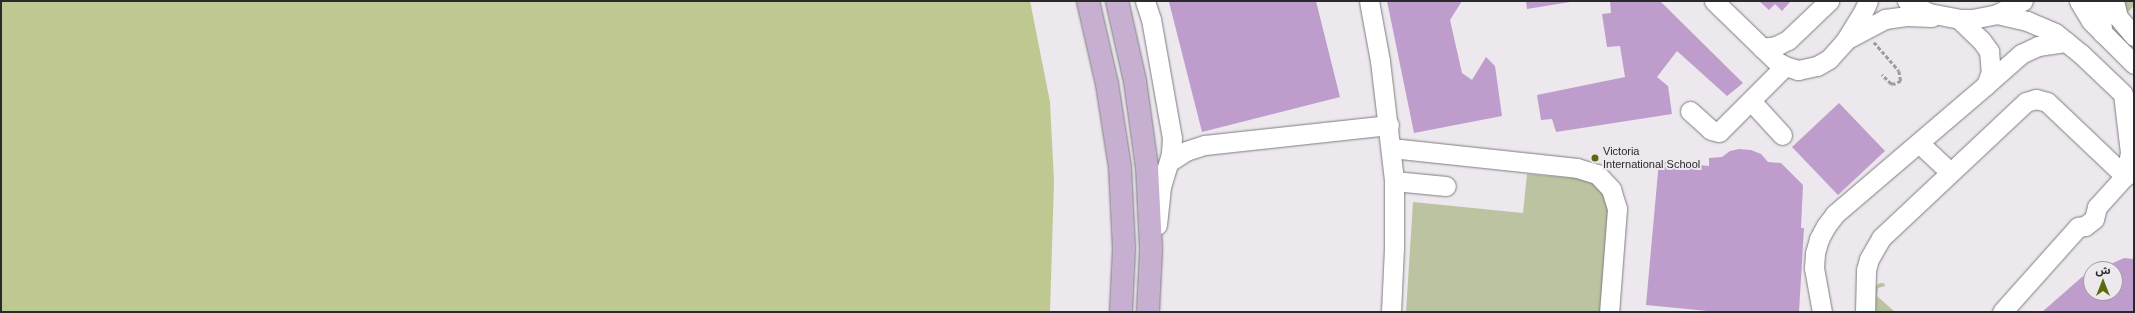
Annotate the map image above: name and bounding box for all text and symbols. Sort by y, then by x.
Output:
place label: Victoria International School [1603,145,1700,171]
marker: Victoria International School [1590,153,1600,163]
north arrow [2083,261,2123,301]
text: ش [2095,264,2111,276]

